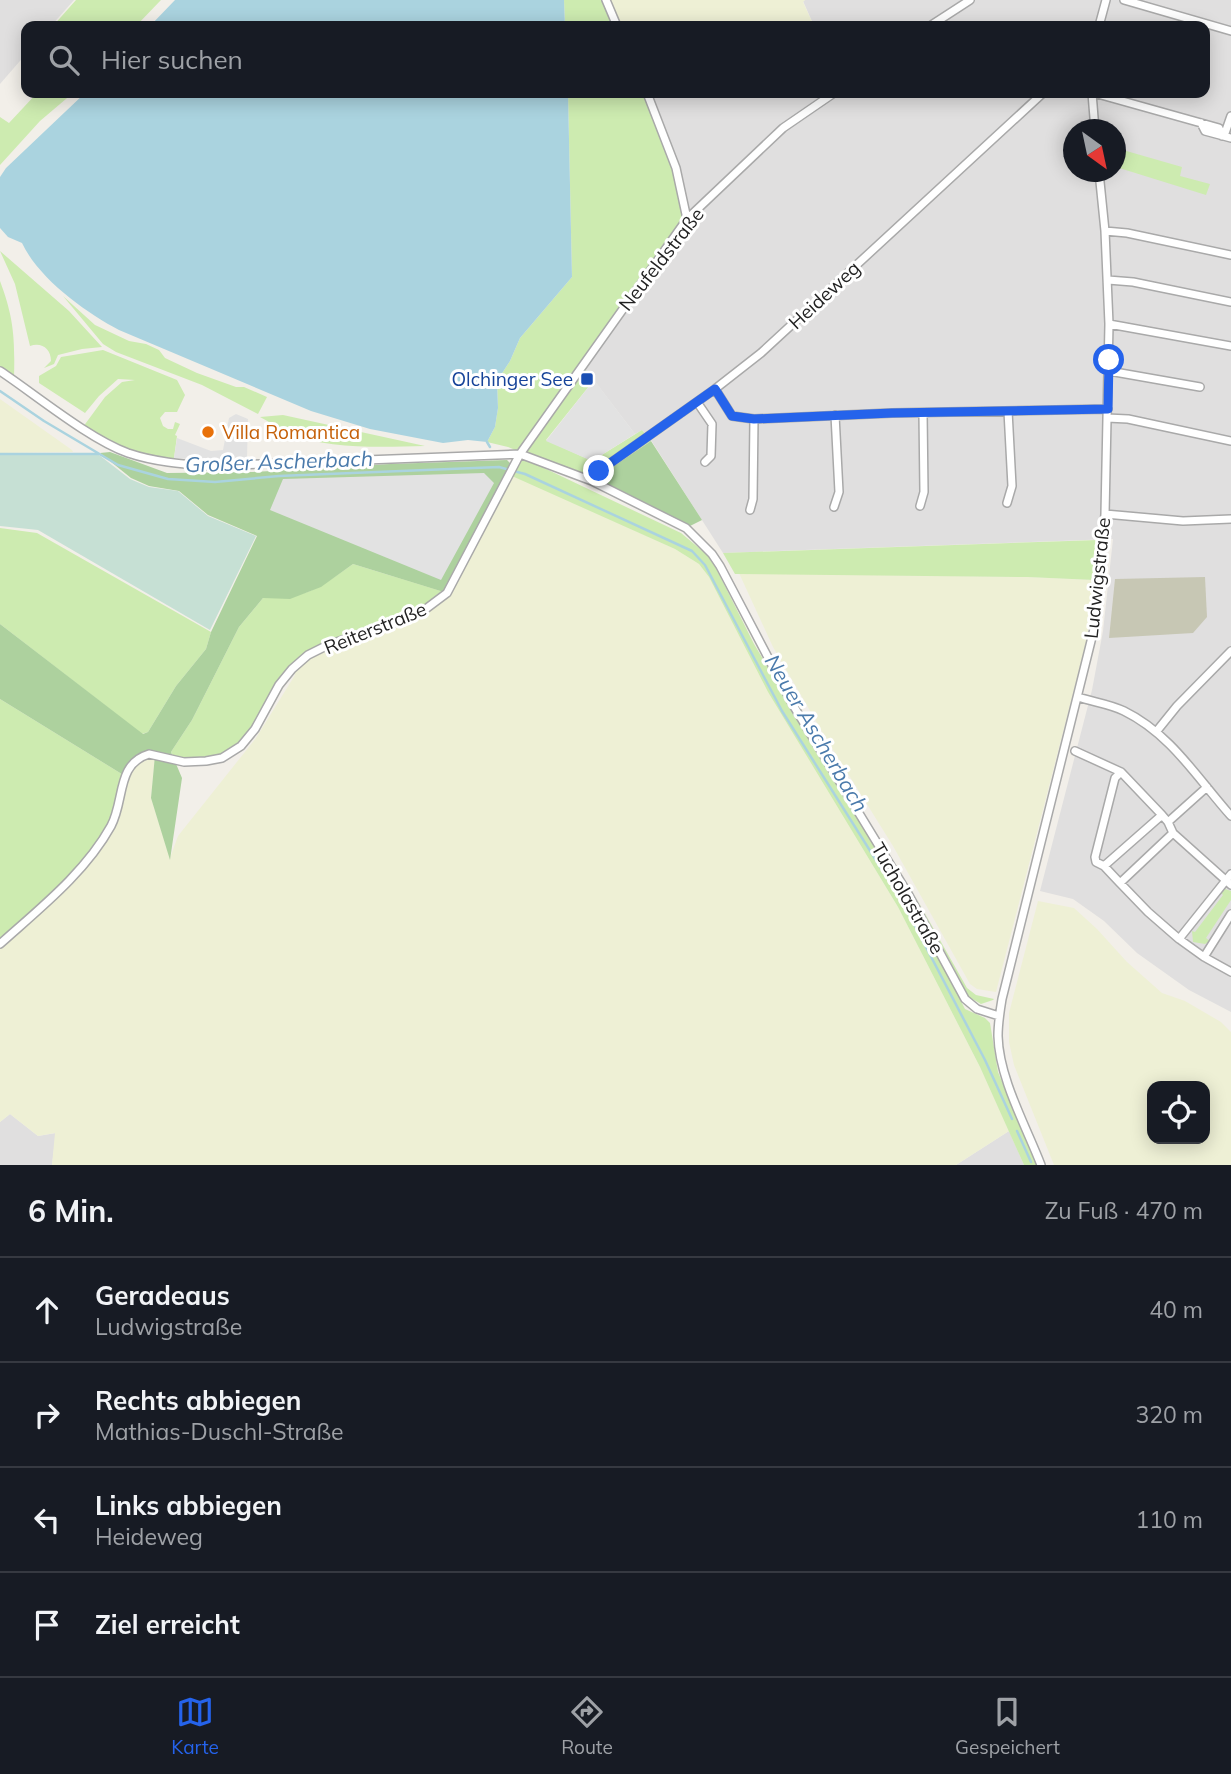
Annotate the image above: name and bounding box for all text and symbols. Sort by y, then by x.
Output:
search box [21,21,1210,98]
icon: search [45,41,83,79]
text: Hier suchen [101,43,243,76]
north arrow [1063,119,1126,182]
street label: Neufeldstraße [613,203,709,315]
street label: Heideweg [783,256,865,334]
route start [1093,344,1124,375]
place label: Olchinger See [451,367,573,391]
marker: Olchinger See [579,371,595,387]
place label: Villa Romantica [222,420,360,444]
marker: Villa Romantica [200,424,216,440]
water label: Großer Ascherbach [185,445,373,477]
route end [583,455,614,486]
street label: Ludwigstraße [1079,516,1115,640]
street label: Reiterstraße [320,597,430,659]
water label: Neuer Ascherbach [760,650,874,816]
street label: Tucholastraße [866,838,950,958]
map controls [1147,1081,1210,1144]
button: locate [1147,1081,1210,1144]
text: 6 Min. [28,1192,114,1230]
text: Zu Fuß · 470 m [1045,1196,1203,1225]
text: Geradeaus [95,1279,230,1312]
icon: ahead [28,1291,66,1329]
text: 40 m [1149,1295,1203,1324]
text: Ludwigstraße [95,1312,242,1341]
text: Rechts abbiegen [95,1384,301,1417]
icon: right [28,1396,66,1434]
text: 320 m [1135,1400,1203,1429]
text: Mathias-Duschl-Straße [95,1417,344,1446]
text: Links abbiegen [95,1489,282,1522]
icon: left [28,1501,66,1539]
text: 110 m [1135,1505,1203,1534]
text: Heideweg [95,1522,203,1551]
icon: arrive [28,1606,66,1644]
text: Ziel erreicht [95,1608,240,1641]
tab: Karte [171,1693,219,1759]
tab: Route [561,1693,613,1759]
tab: Gespeichert [955,1693,1060,1759]

